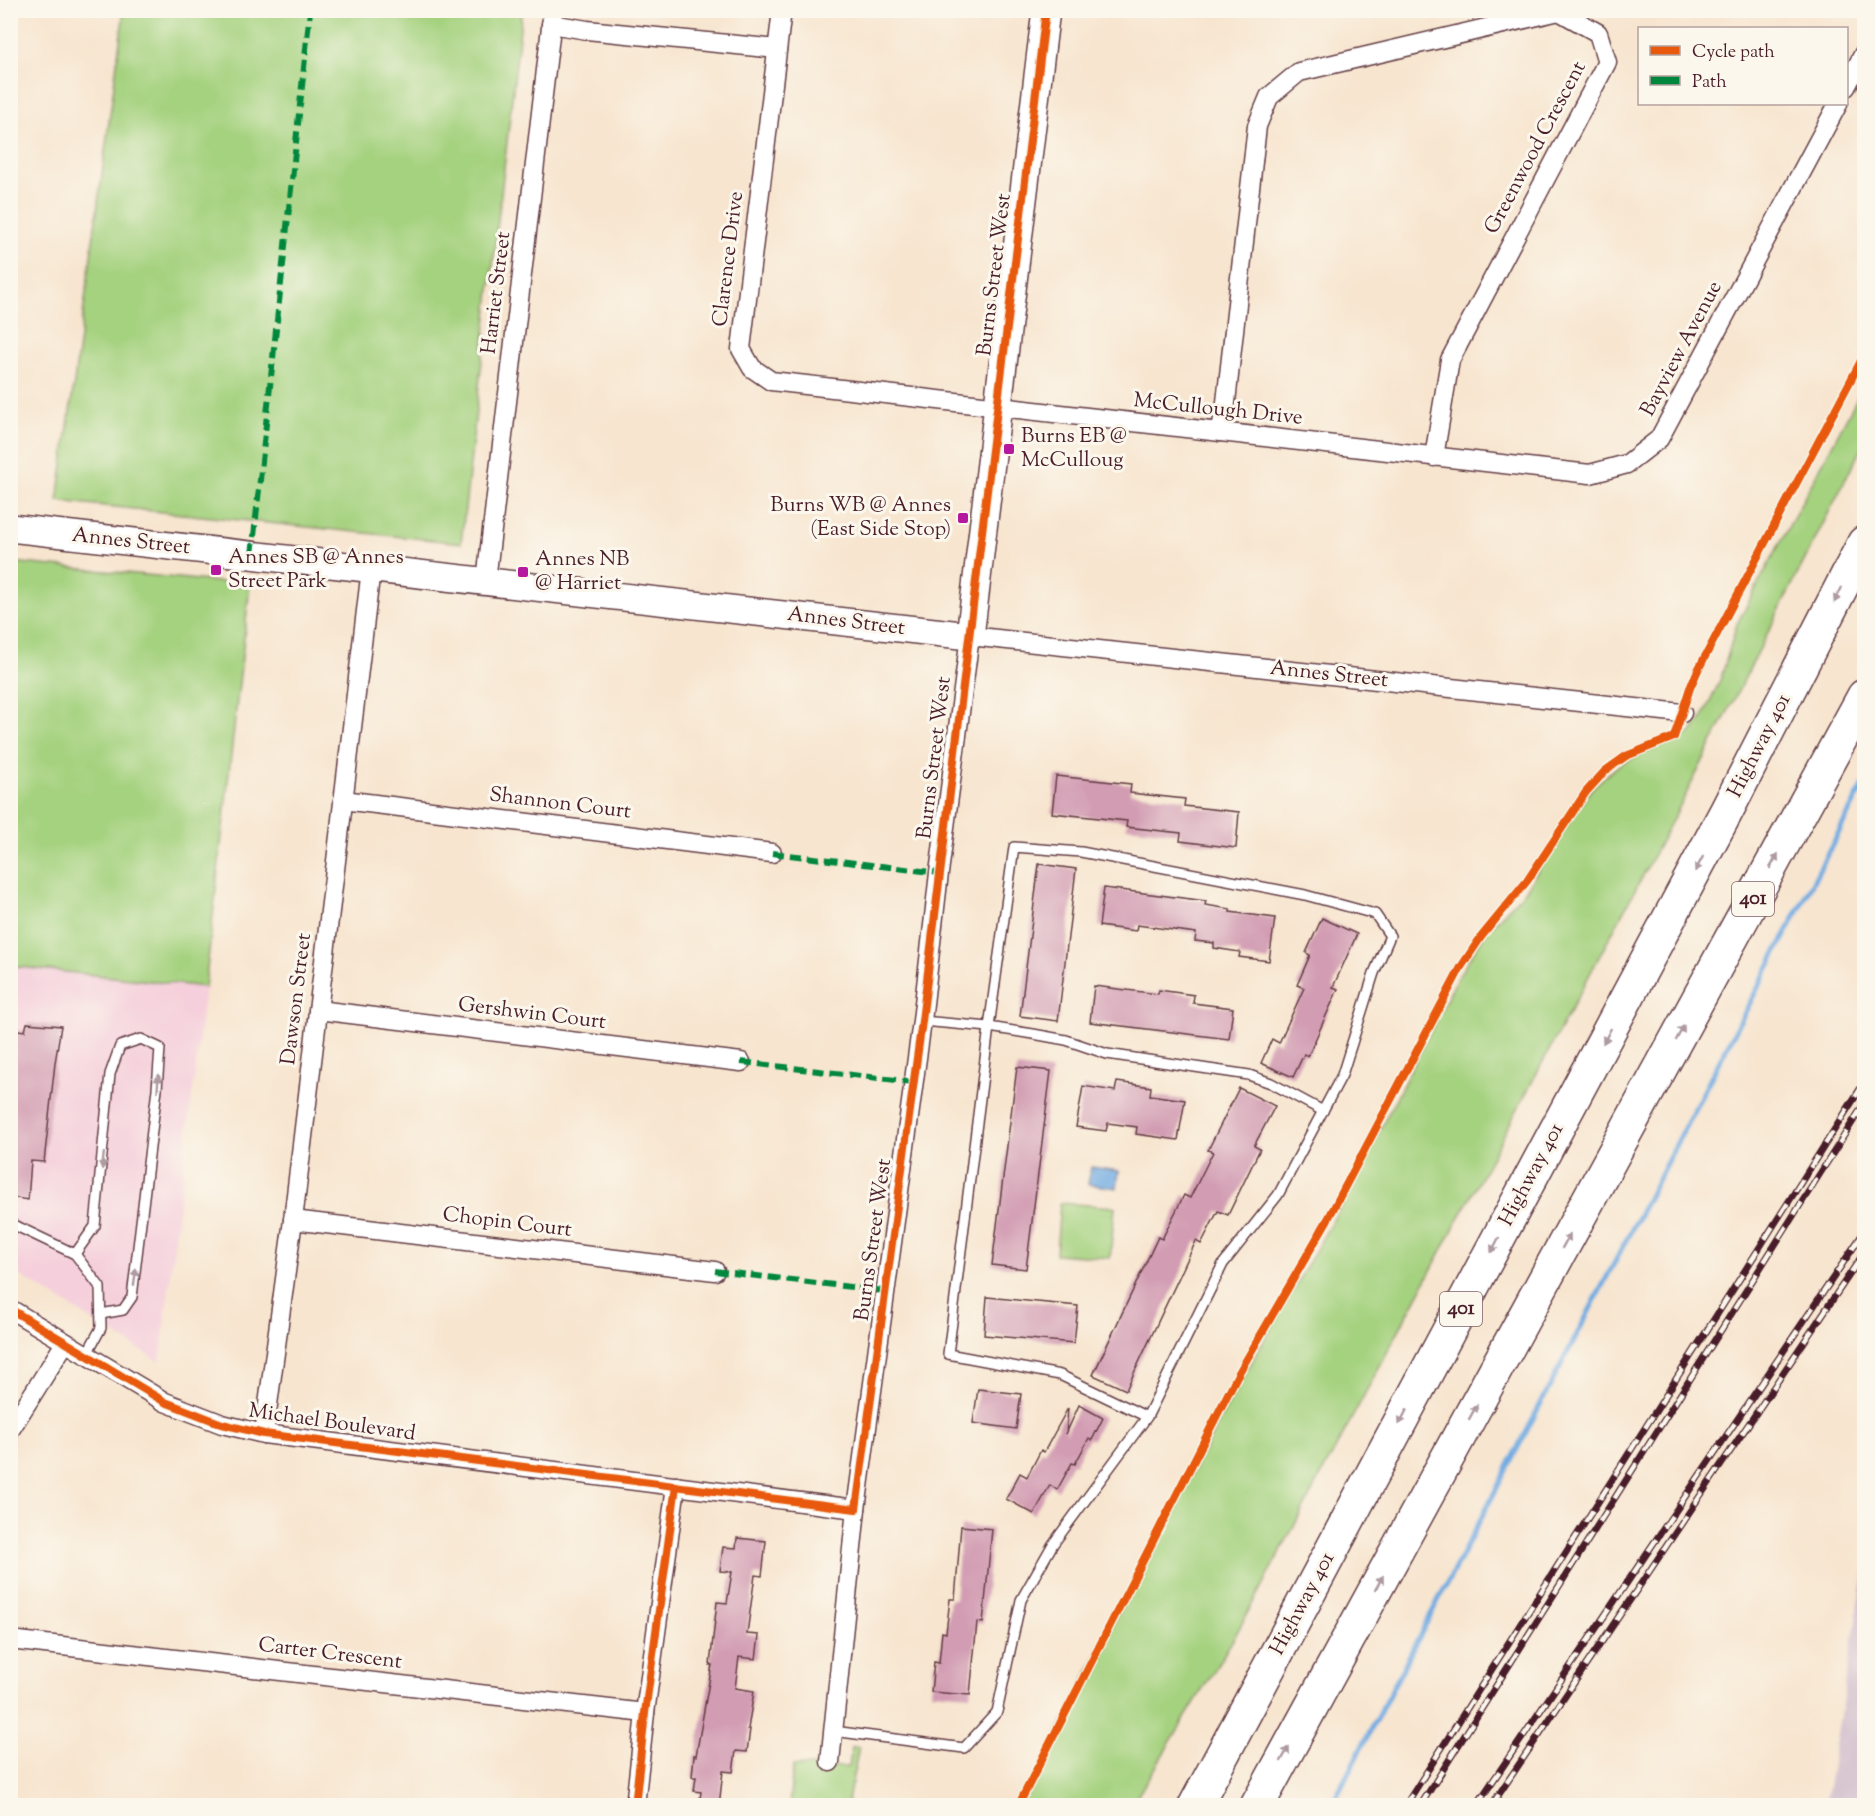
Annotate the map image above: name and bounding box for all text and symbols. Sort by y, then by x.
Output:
legend [1638,27,1848,105]
text: Cycle path [1692,40,1775,66]
street label: Greenwood Crescent [1478,56,1594,240]
text: Path [1692,70,1727,96]
street label: Clarence Drive [706,190,752,328]
street label: Burns Street West [970,192,1020,358]
street label: Harriet Street [475,230,519,356]
street label: Bayview Avenue [1634,276,1730,422]
street label: McCullough Drive [1132,386,1304,434]
place label: Burns EB @ McCulloug [1021,422,1127,476]
marker: Burns EB @ McCulloug [1002,442,1016,456]
place label: Burns WB @ Annes (East Side Stop) [770,491,951,545]
marker: Burns WB @ Annes (East Side Stop) [956,511,970,525]
street label: Annes Street [71,521,191,563]
place label: Annes SB @ Annes Street Park [228,543,404,597]
place label: Annes NB @ Harriet [535,545,629,599]
marker: Annes SB @ Annes Street Park [209,563,223,577]
marker: Annes NB @ Harriet [516,565,530,579]
one-way arrow [1833,587,1843,604]
street label: Annes Street [785,600,907,644]
street label: Annes Street [1269,654,1389,696]
street label: Burns Street West [910,675,960,841]
street label: Highway 401 [1721,689,1799,803]
street label: Shannon Court [487,780,633,828]
one-way arrow [1769,853,1779,870]
one-way arrow [1694,855,1704,872]
road number: 401 [1732,882,1774,916]
street label: Dawson Street [274,931,320,1067]
street label: Gershwin Court [456,990,608,1038]
one-way arrow [1675,1024,1685,1041]
one-way arrow [1602,1027,1612,1044]
one-way arrow [153,1074,162,1093]
street label: Highway 401 [1492,1118,1572,1232]
one-way arrow [98,1152,108,1171]
street label: Burns Street West [848,1157,900,1323]
street label: Chopin Court [441,1200,573,1246]
one-way arrow [1561,1232,1571,1249]
one-way arrow [1490,1236,1500,1253]
one-way arrow [131,1268,140,1287]
road number: 401 [1440,1292,1482,1326]
street label: Michael Boulevard [247,1396,418,1450]
one-way arrow [1468,1403,1478,1420]
one-way arrow [1398,1408,1408,1425]
street label: Highway 401 [1263,1547,1343,1661]
one-way arrow [1374,1574,1384,1591]
street label: Carter Crescent [256,1630,404,1678]
one-way arrow [1280,1745,1290,1762]

